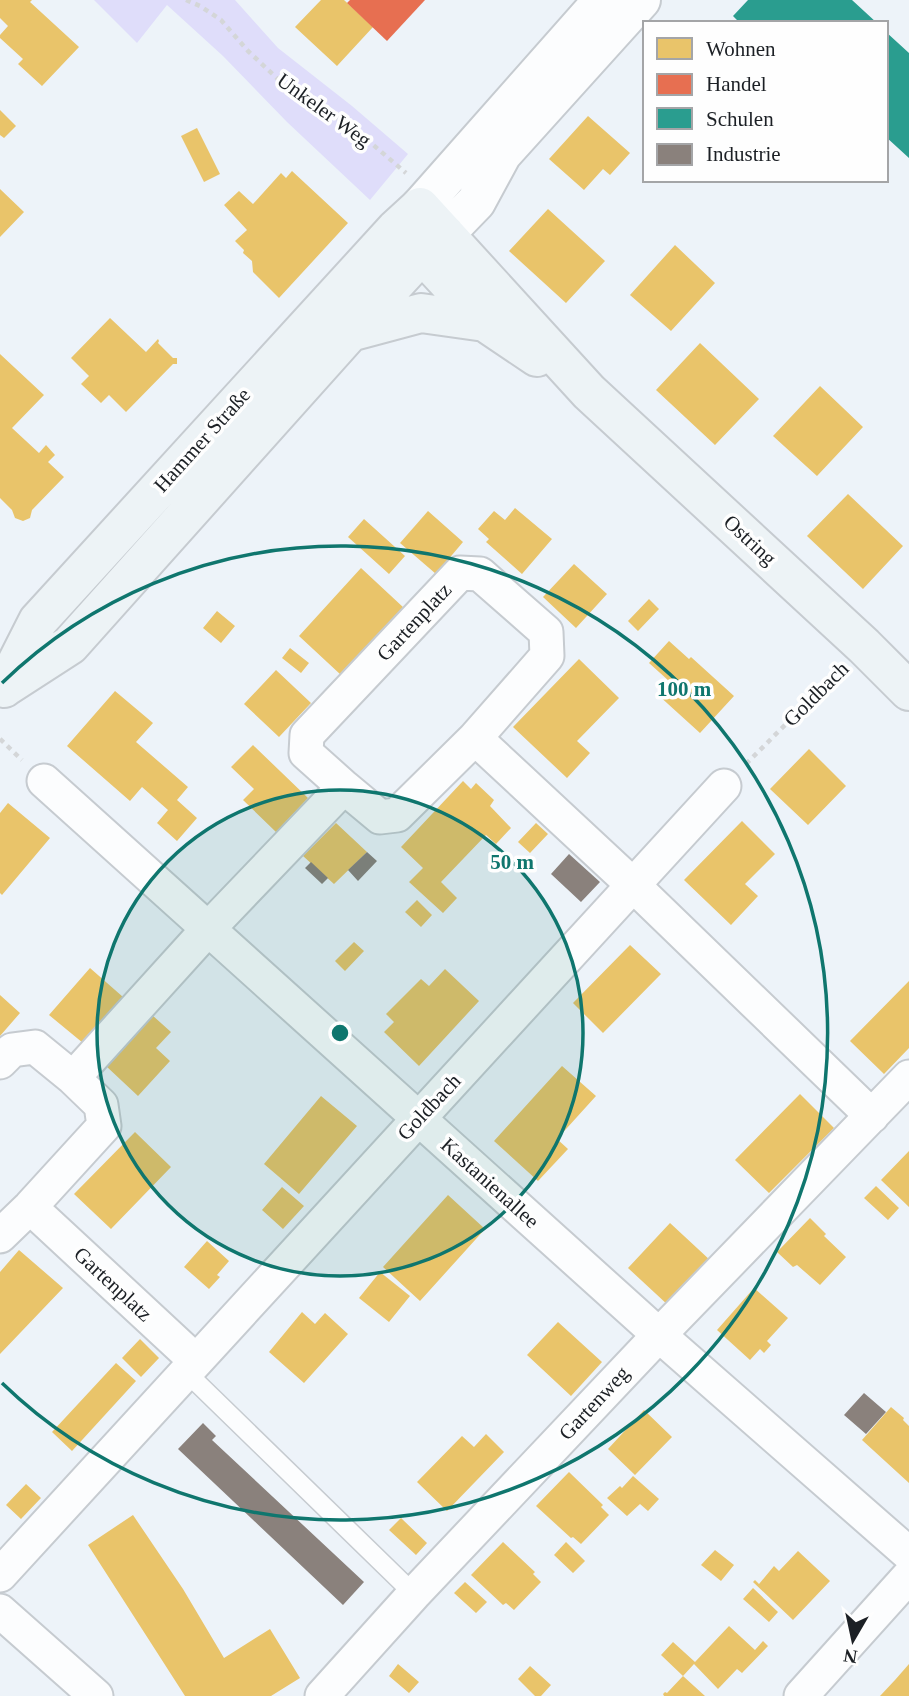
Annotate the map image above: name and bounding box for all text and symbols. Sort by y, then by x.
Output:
legend [643,21,888,182]
text: Wohnen [706,37,776,61]
street label: Unkeler Weg [272,68,376,152]
text: Handel [706,72,767,96]
text: Schulen [706,107,774,131]
text: Industrie [706,142,781,166]
street label: Hammer Straße [149,383,255,497]
street label: Ostring [719,510,782,571]
street label: Gartenplatz [372,578,456,666]
street label: Goldbach [779,656,854,731]
text: 100 m [657,677,712,701]
text: 50 m [490,850,534,874]
centre of rings [328,1021,352,1045]
street label: Goldbach [392,1069,466,1145]
street label: Kastanienallee [436,1133,544,1233]
street label: Gartenplatz [69,1242,157,1326]
street label: Gartenweg [554,1361,635,1445]
north arrow [818,1605,888,1675]
text: N [842,1645,859,1668]

